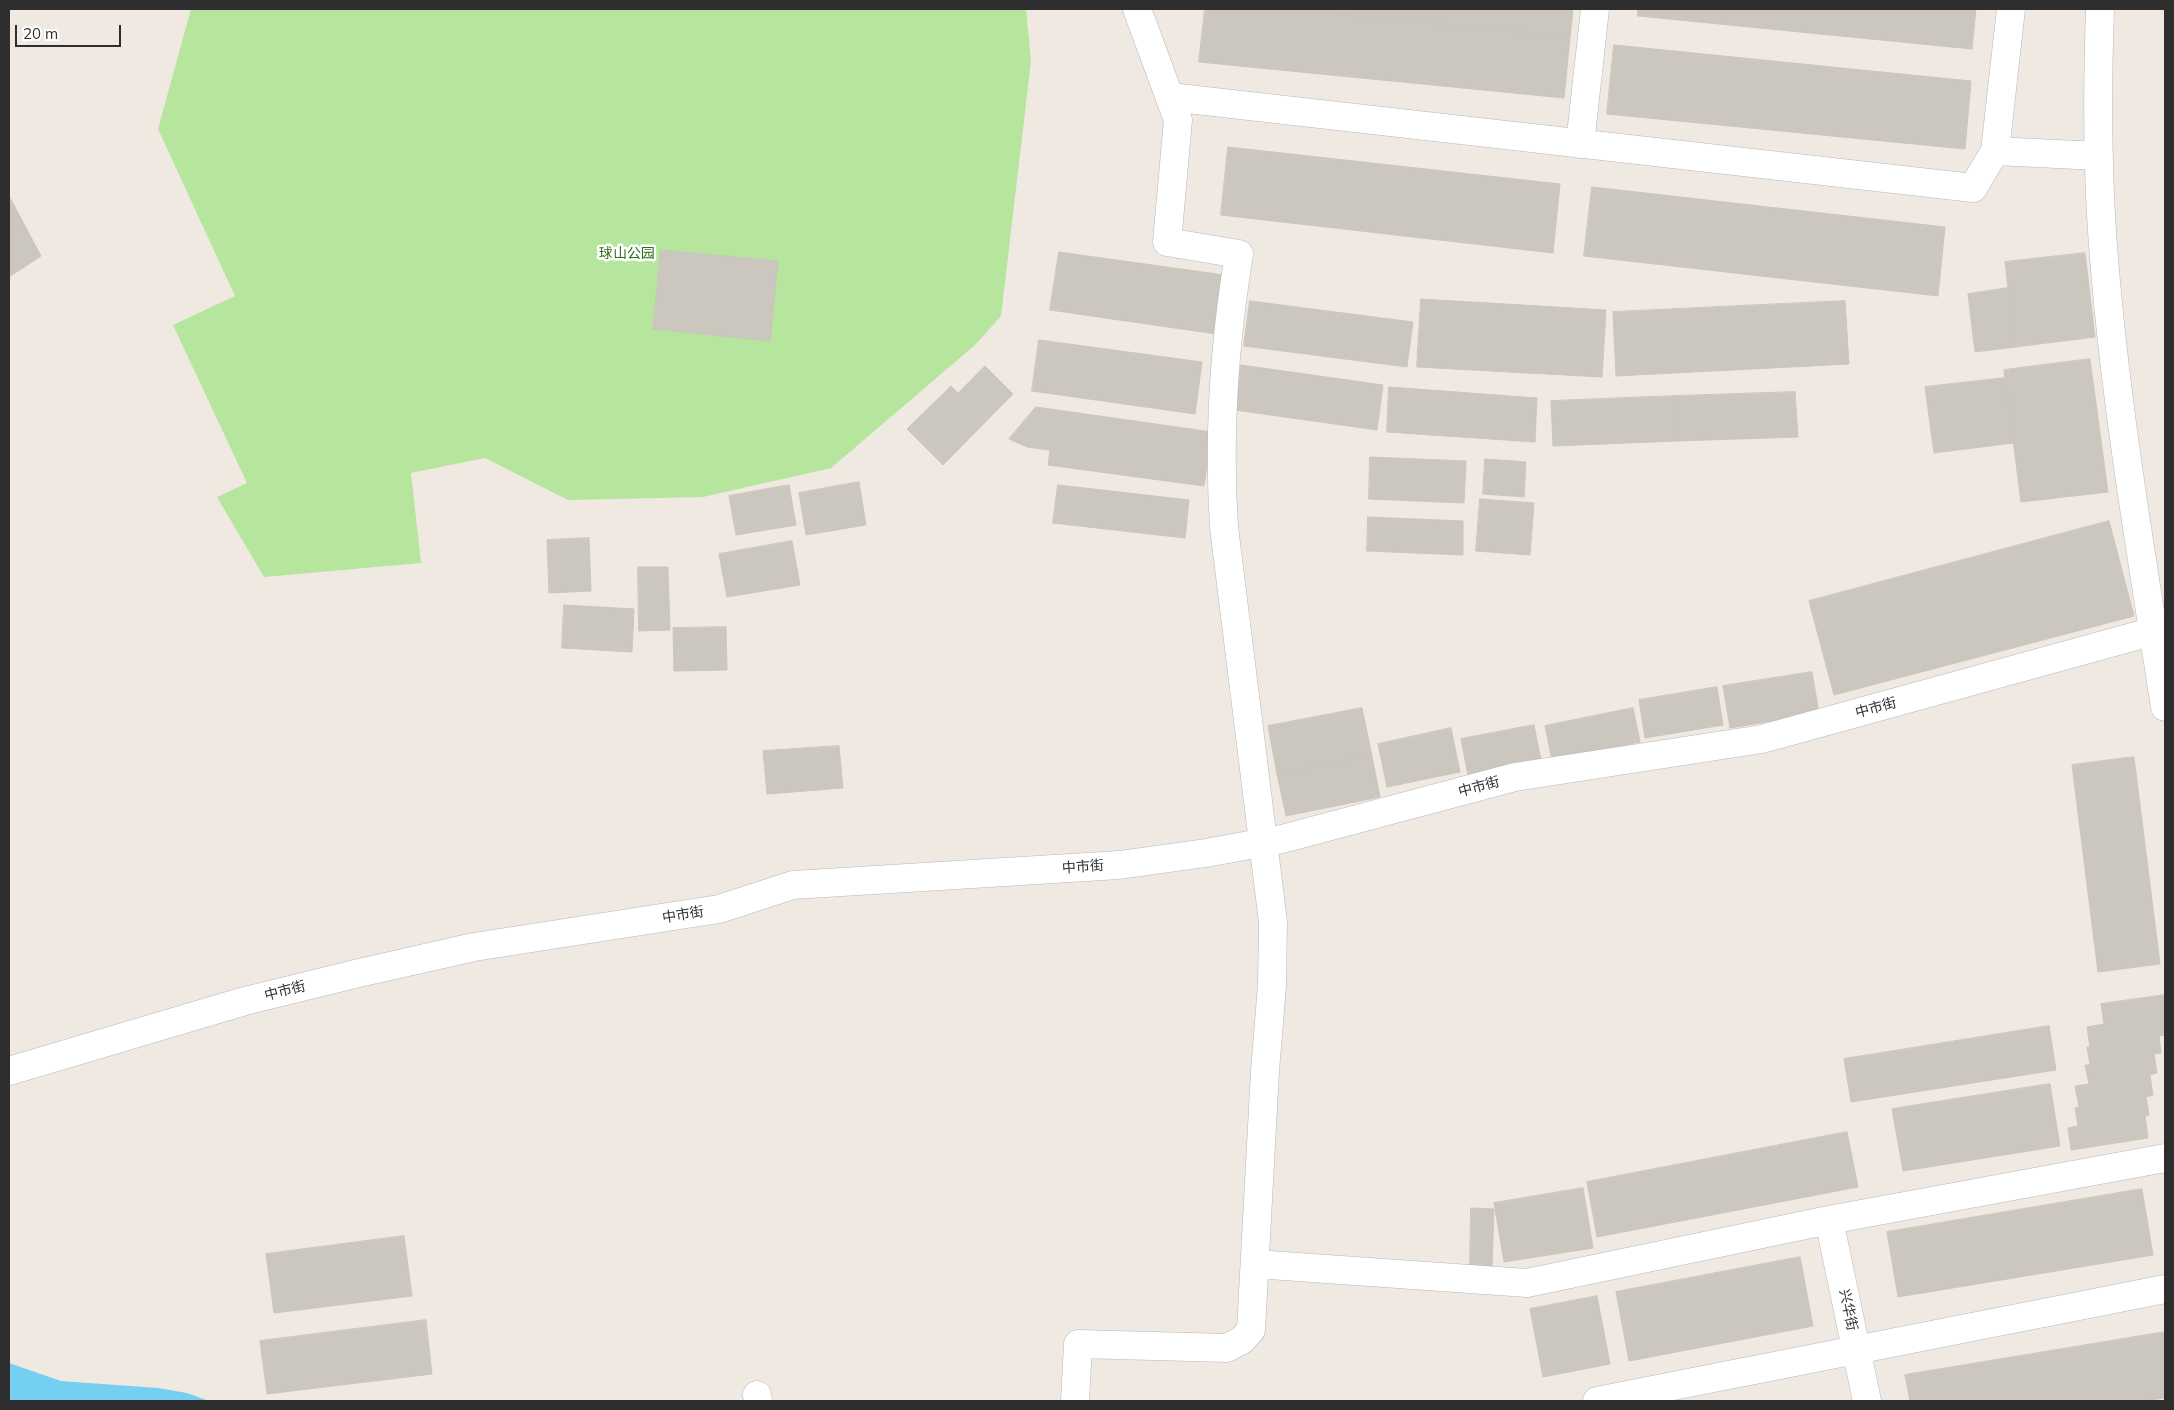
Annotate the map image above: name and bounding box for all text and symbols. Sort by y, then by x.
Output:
scale bar [18,15,124,47]
text: 20 m [23,24,58,43]
park label: 球山公园 [599,246,655,262]
street label: 中市街 [1854,694,1898,722]
street label: 中市街 [1457,773,1501,801]
street label: 中市街 [1061,857,1105,877]
street label: 中市街 [661,903,705,927]
street label: 中市街 [263,978,307,1004]
street label: 兴华街 [1835,1288,1861,1332]

